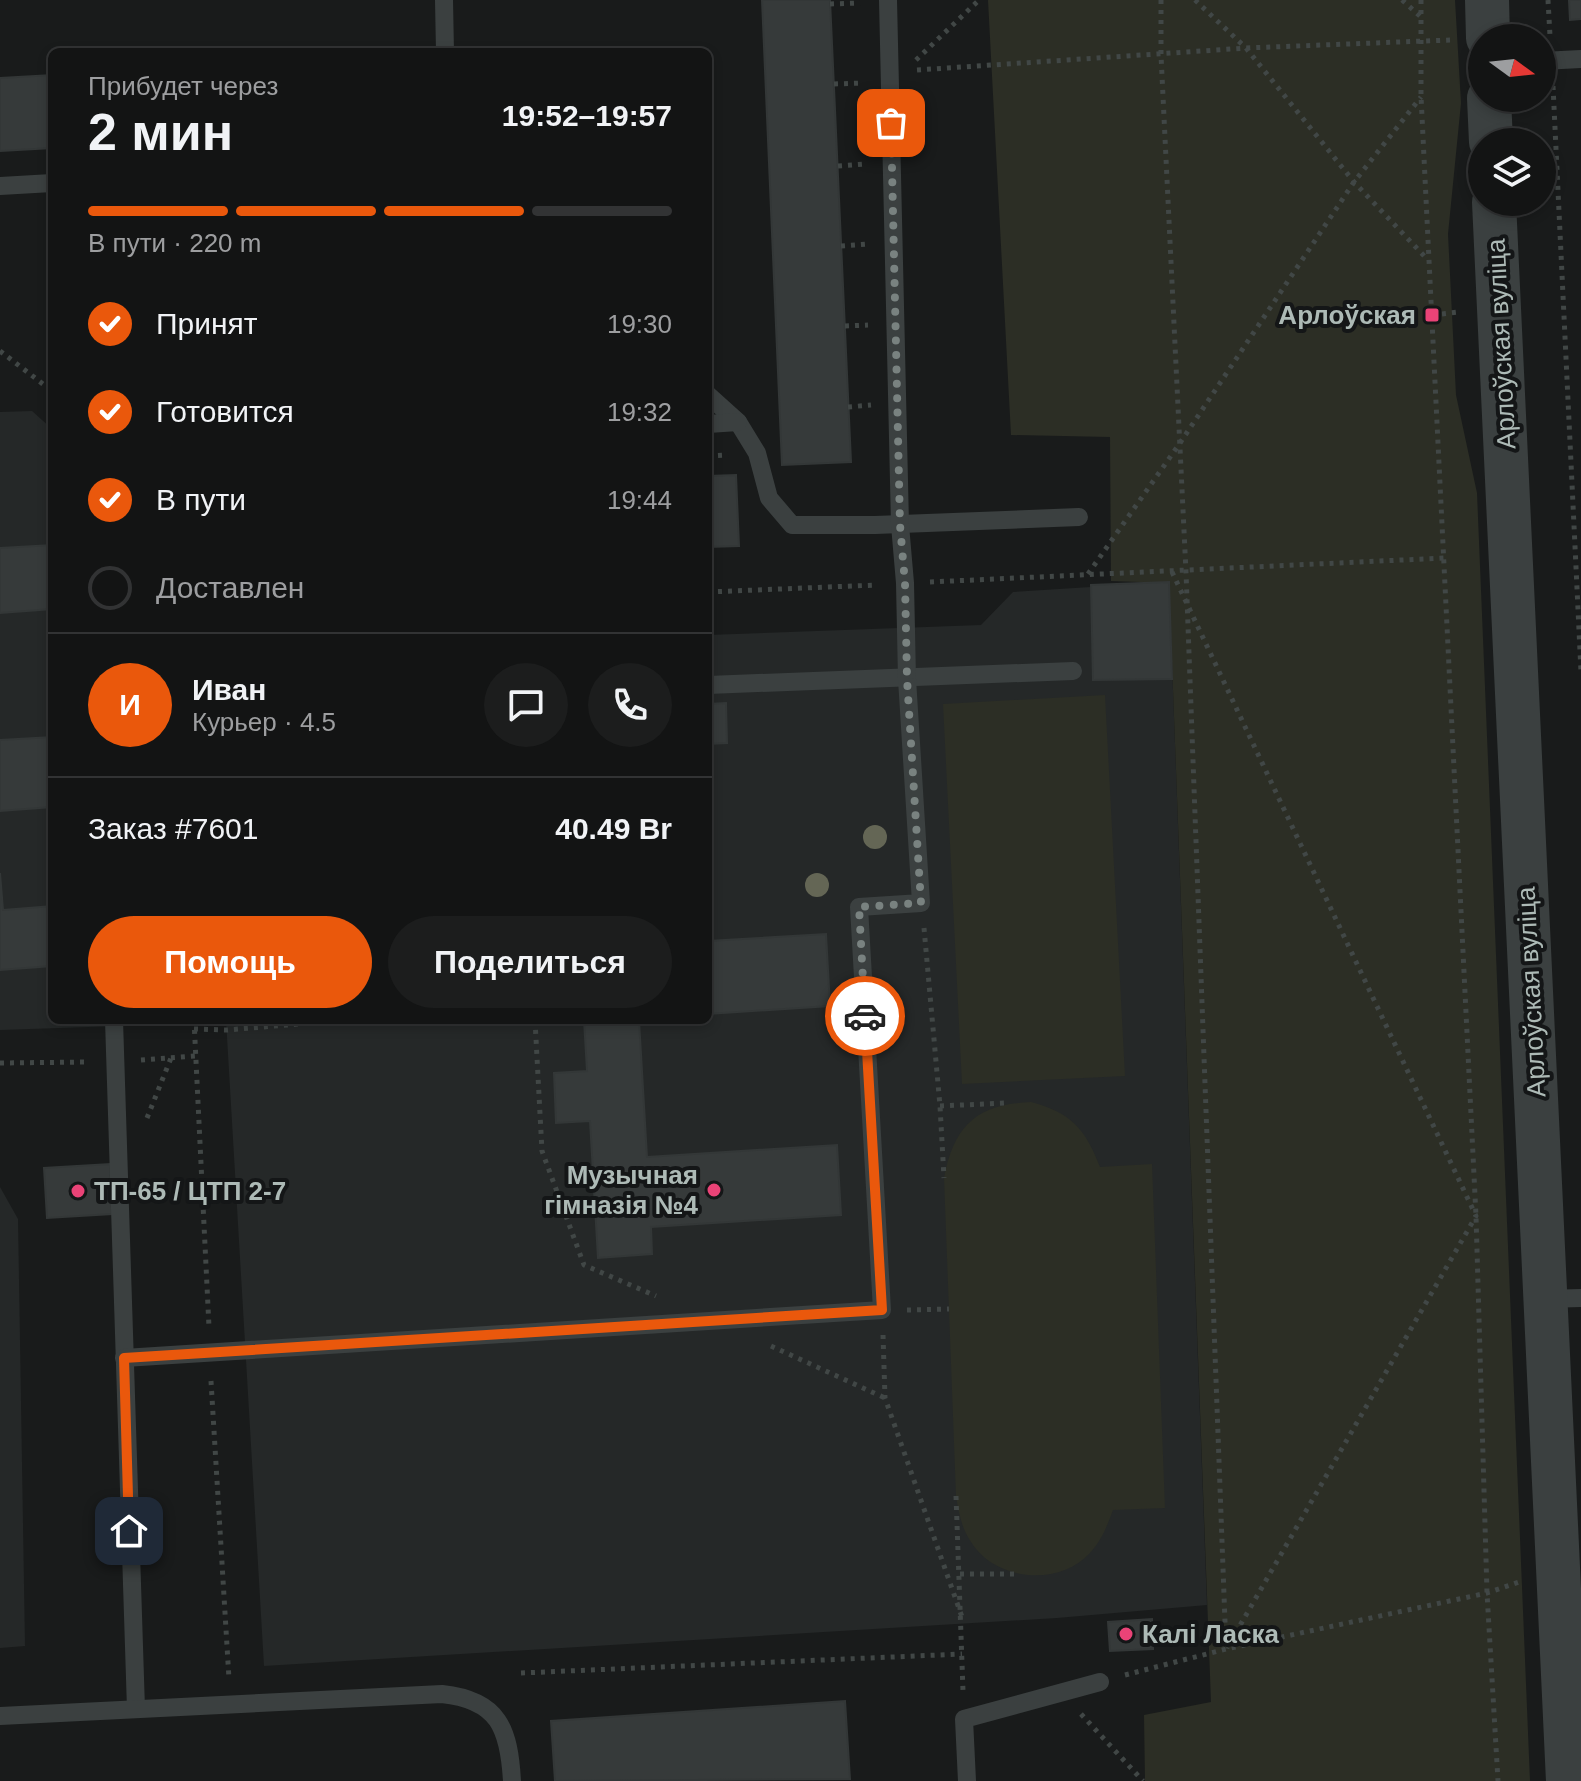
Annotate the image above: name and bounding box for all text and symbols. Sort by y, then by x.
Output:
north arrow [1468,24,1556,112]
map controls [1468,24,1556,216]
text: Прибудет через [88,71,278,101]
pin [857,89,925,157]
text: 19:52–19:57 [502,99,672,132]
icon: bag [869,101,913,145]
text: 2 мин [88,103,233,161]
button: layers [1468,128,1556,216]
text: В пути · 220 m [88,228,261,258]
street label: Арлоўская вуліца [1480,238,1521,450]
place label: Арлоўская [1278,300,1416,330]
icon: check [88,302,132,346]
marker: Арлоўская [1423,306,1441,324]
text: Принят [156,307,258,340]
text: 19:30 [607,309,672,339]
icon: check [88,390,132,434]
text: Готовится [156,395,294,428]
text: 19:32 [607,397,672,427]
icon: check [88,478,132,522]
text: В пути [156,483,246,516]
text: 19:44 [607,485,672,515]
text: Доставлен [156,571,304,604]
button: chat [484,663,568,747]
button: phone [588,663,672,747]
text: Иван [192,673,266,706]
text: И [119,688,141,721]
text: Курьер · 4.5 [192,707,336,737]
text: Заказ #7601 [88,812,258,845]
text: 40.49 Br [555,812,672,845]
street label: Арлоўская вуліца [1510,886,1551,1098]
button: Помощь [88,916,372,1008]
button: Поделиться [388,916,672,1008]
courier [825,976,905,1056]
icon: car [843,994,887,1038]
place label: Музычная гімназія №4 [544,1160,699,1220]
place label: ТП-65 / ЦТП 2-7 [94,1176,286,1206]
marker: Музычная гімназія №4 [705,1181,723,1199]
marker: ТП-65 / ЦТП 2-7 [69,1182,87,1200]
pin [95,1497,163,1565]
icon: home [107,1509,151,1553]
place label: Калі Ласка [1142,1619,1279,1649]
marker: Калі Ласка [1117,1625,1135,1643]

